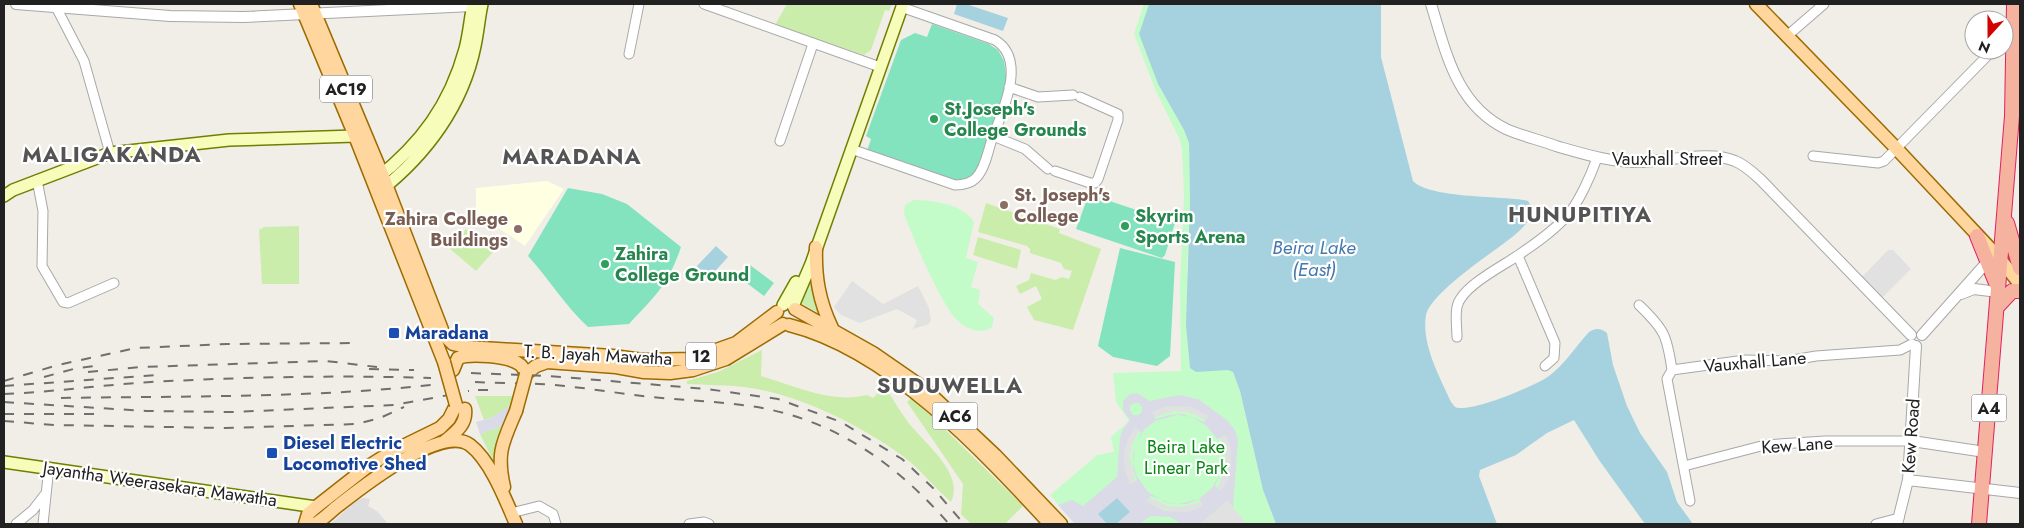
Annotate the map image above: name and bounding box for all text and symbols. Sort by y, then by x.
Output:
north arrow [1964,10,2014,60]
text: N [1976,36,1993,58]
road number: AC19 [320,76,372,102]
place label: St.Joseph's College Grounds [944,96,1086,143]
marker: St.Joseph's College Grounds [928,113,940,125]
district label: MALIGAKANDA [22,138,202,170]
district label: MARADANA [502,140,642,172]
street label: Vauxhall Street [1612,146,1723,172]
place label: St. Joseph's College [1014,182,1110,229]
district label: HUNUPITIYA [1508,198,1652,230]
marker: St. Joseph's College [998,199,1010,211]
place label: Skyrim Sports Arena [1135,203,1245,250]
place label: Zahira College Buildings [385,206,508,253]
marker: Skyrim Sports Arena [1119,220,1131,232]
marker: Zahira College Buildings [512,223,524,235]
water label: Beira Lake (East) [1272,234,1356,283]
place label: Zahira College Ground [615,241,749,288]
marker: Zahira College Ground [599,258,611,270]
place label: Maradana [405,320,489,346]
marker: Maradana [387,326,401,340]
street label: T. B. Jayah Mawatha [523,338,673,372]
road number: 12 [686,342,716,370]
street label: Vauxhall Lane [1703,345,1807,379]
district label: SUDUWELLA [877,369,1023,401]
road number: A4 [1972,394,2006,422]
street label: Kew Road [1895,398,1927,474]
road number: AC6 [932,402,978,430]
place label: Diesel Electric Locomotive Shed [283,430,427,477]
street label: Kew Lane [1760,430,1834,460]
park label: Beira Lake Linear Park [1144,434,1228,481]
marker: Diesel Electric Locomotive Shed [265,446,279,460]
street label: Jayantha Weerasekara Mawatha [39,454,279,513]

